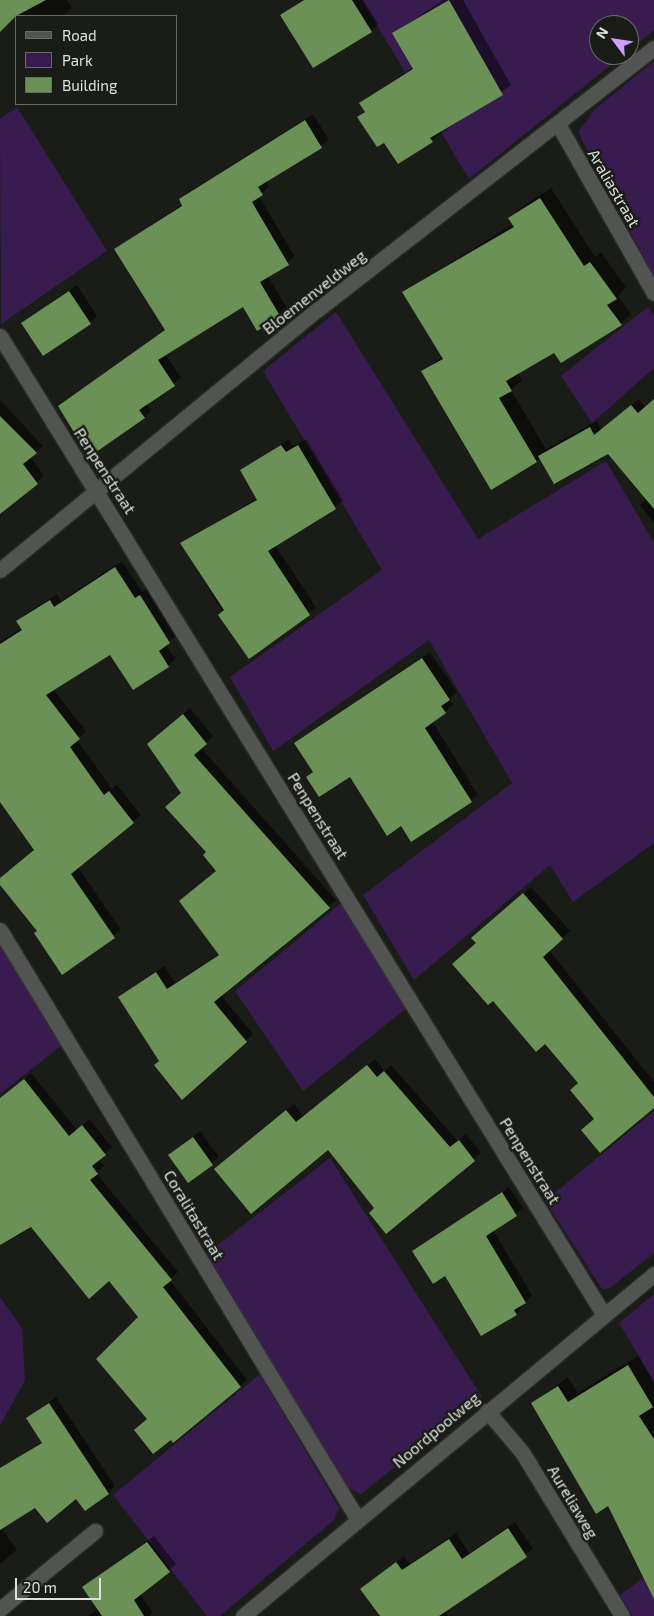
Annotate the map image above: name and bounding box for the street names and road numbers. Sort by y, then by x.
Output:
street label: Araliastraat [584,146,644,230]
street label: Bloemenveldweg [259,246,369,338]
street label: Penpenstraat [70,424,140,518]
street label: Penpenstraat [284,769,352,863]
street label: Penpenstraat [496,1114,564,1208]
street label: Coralitastraat [160,1167,228,1263]
street label: Noordpoolweg [389,1388,483,1472]
street label: Aureliaweg [544,1462,602,1542]

